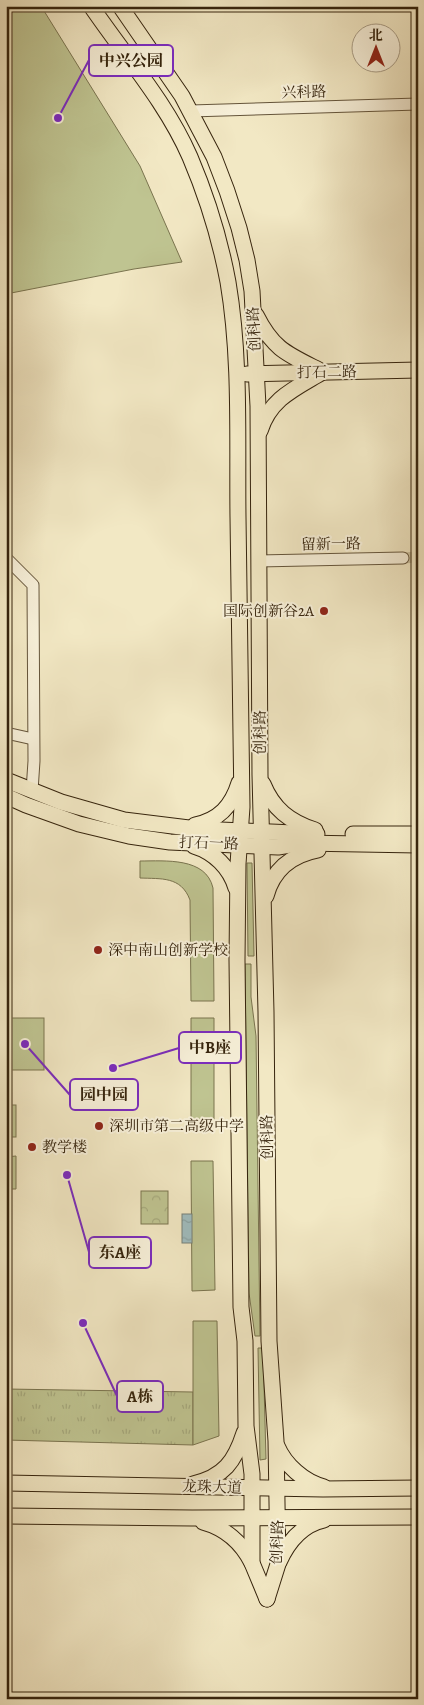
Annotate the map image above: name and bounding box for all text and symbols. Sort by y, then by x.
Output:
north arrow [352,22,402,72]
text: 北 [369,26,383,45]
callout: 中兴公园 [89,45,173,76]
text: 中兴公园 [99,50,163,72]
street label: 兴科路 [281,82,327,102]
street label: 创科路 [243,306,265,352]
street label: 打石二路 [297,361,357,383]
street label: 留新一路 [301,533,361,555]
place label: 国际创新谷2A [223,601,314,621]
marker: 国际创新谷2A [318,605,330,617]
street label: 创科路 [250,709,270,755]
street label: 打石一路 [179,832,239,854]
place label: 深中南山创新学校 [108,940,228,960]
marker: 深中南山创新学校 [92,944,104,956]
callout: 中B座 [179,1032,241,1063]
text: 中B座 [189,1037,231,1059]
callout: 园中园 [70,1079,138,1110]
text: 园中园 [80,1084,128,1106]
street label: 创科路 [257,1114,277,1160]
place label: 深圳市第二高级中学 [109,1116,244,1136]
marker: 深圳市第二高级中学 [93,1120,105,1132]
place label: 教学楼 [42,1137,87,1157]
marker: 教学楼 [26,1141,38,1153]
callout: 东A座 [89,1237,151,1268]
text: 东A座 [99,1242,141,1264]
callout: A栋 [117,1381,163,1412]
text: A栋 [126,1386,153,1408]
street label: 龙珠大道 [182,1476,242,1498]
street label: 创科路 [266,1519,288,1565]

